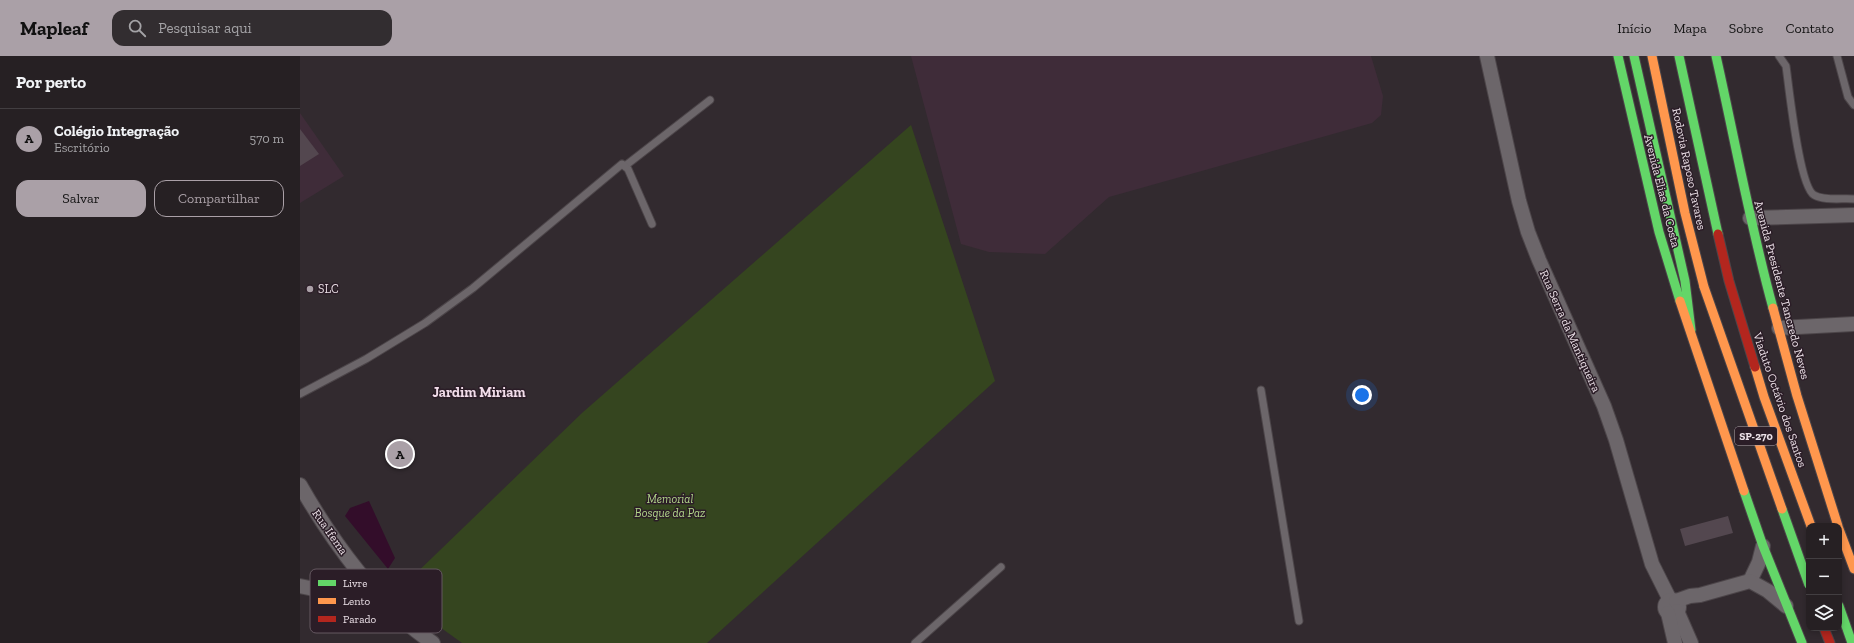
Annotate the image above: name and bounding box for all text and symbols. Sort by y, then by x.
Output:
search box [112,10,392,46]
text: Mapleaf [20,17,88,40]
icon: search [126,17,148,39]
text: Pesquisar aqui [158,19,252,37]
text: Início [1617,20,1651,37]
text: Mapa [1673,20,1707,37]
text: Sobre [1729,20,1763,37]
text: Contato [1785,20,1834,37]
text: Por perto [16,72,86,92]
street label: Rodovia Raposo Tavares [1669,107,1709,231]
text: Colégio Integração [54,122,179,140]
text: A [25,131,33,146]
text: 570 m [250,131,284,146]
street label: Avenida Elias da Costa [1641,133,1683,249]
text: Escritório [54,140,110,155]
button: Salvar [16,180,146,217]
button: Compartilhar [154,180,284,217]
street label: Avenida Presidente Tancredo Neves [1751,199,1813,381]
street label: Rua Serra da Mantiqueira [1537,268,1603,394]
place label: SLC [318,282,339,296]
marker: SLC [305,284,315,294]
street label: Viaduto Octávio dos Santos [1750,330,1810,469]
district label: Jardim Miriam [432,384,526,401]
your location [1352,385,1372,405]
road number: SP-270 [1735,427,1777,445]
pin: A [387,439,413,469]
park label: Memorial Bosque da Paz [635,492,705,520]
street label: Rua Ifema [309,507,351,558]
map controls [1806,523,1842,631]
button: + [1806,523,1842,559]
button: − [1806,559,1842,595]
legend [310,569,442,633]
text: Livre [343,577,367,590]
text: Lento [343,595,371,608]
button: layers [1806,595,1842,631]
text: Parado [343,613,377,626]

